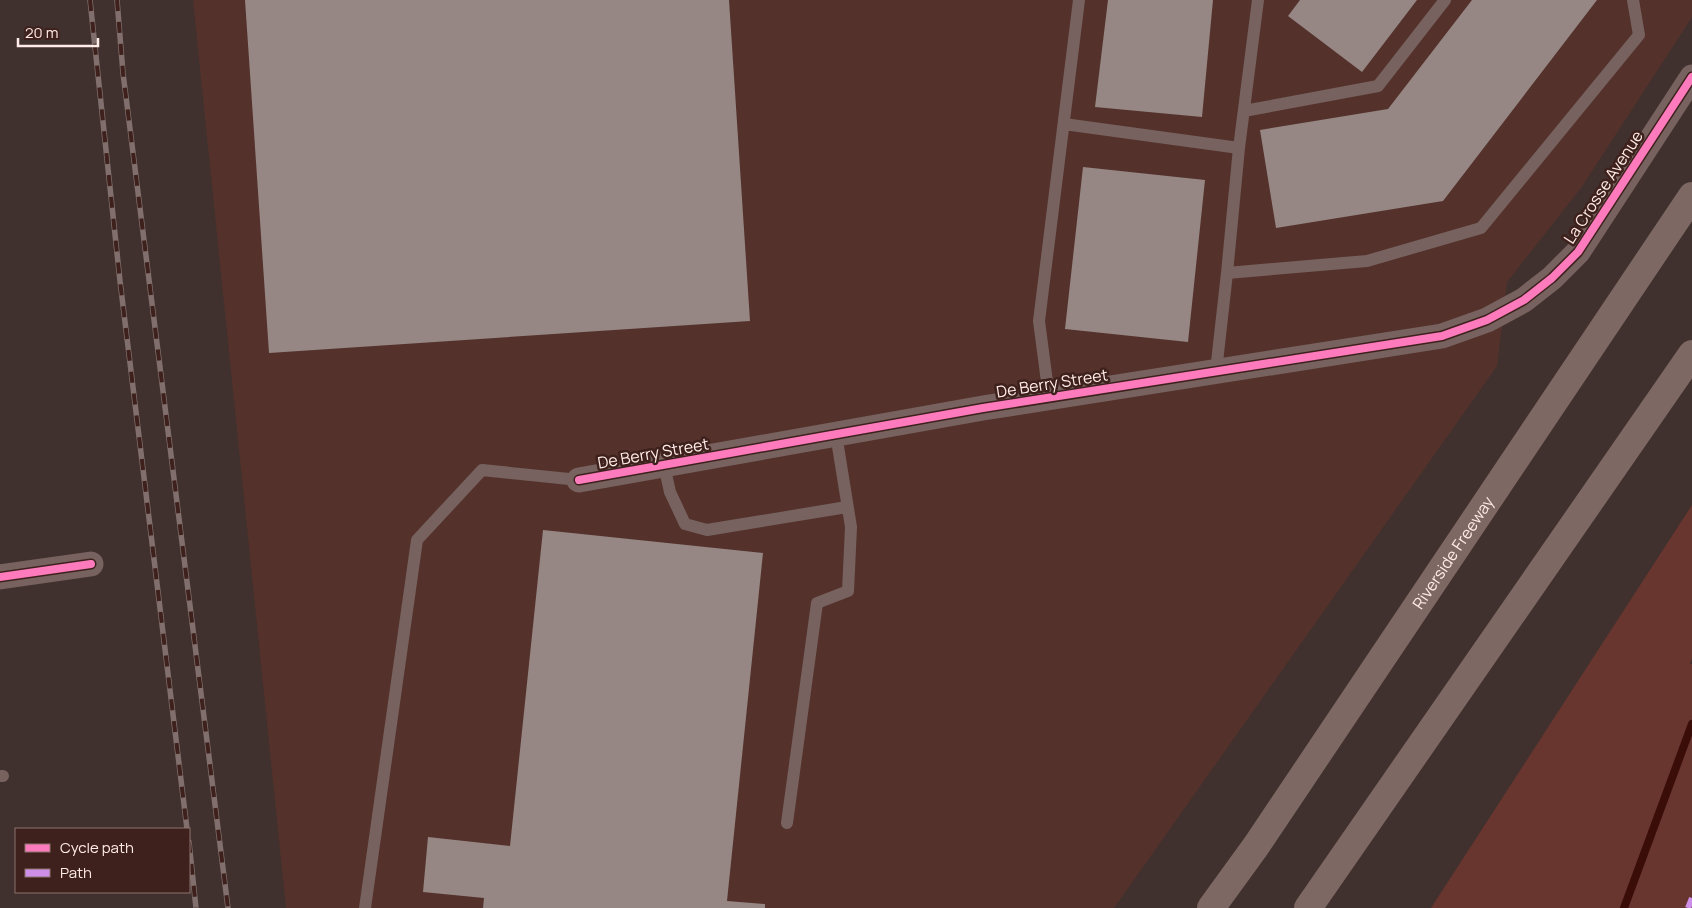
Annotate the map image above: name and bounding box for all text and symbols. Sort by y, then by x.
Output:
scale bar [18,15,98,47]
text: 20 m [25,22,58,43]
street label: La Crosse Avenue [1558,126,1648,248]
street label: De Berry Street [995,363,1109,403]
street label: De Berry Street [596,432,710,474]
street label: Riverside Freeway [1407,491,1499,613]
legend [15,828,190,893]
text: Cycle path [60,837,134,858]
text: Path [60,862,92,883]

